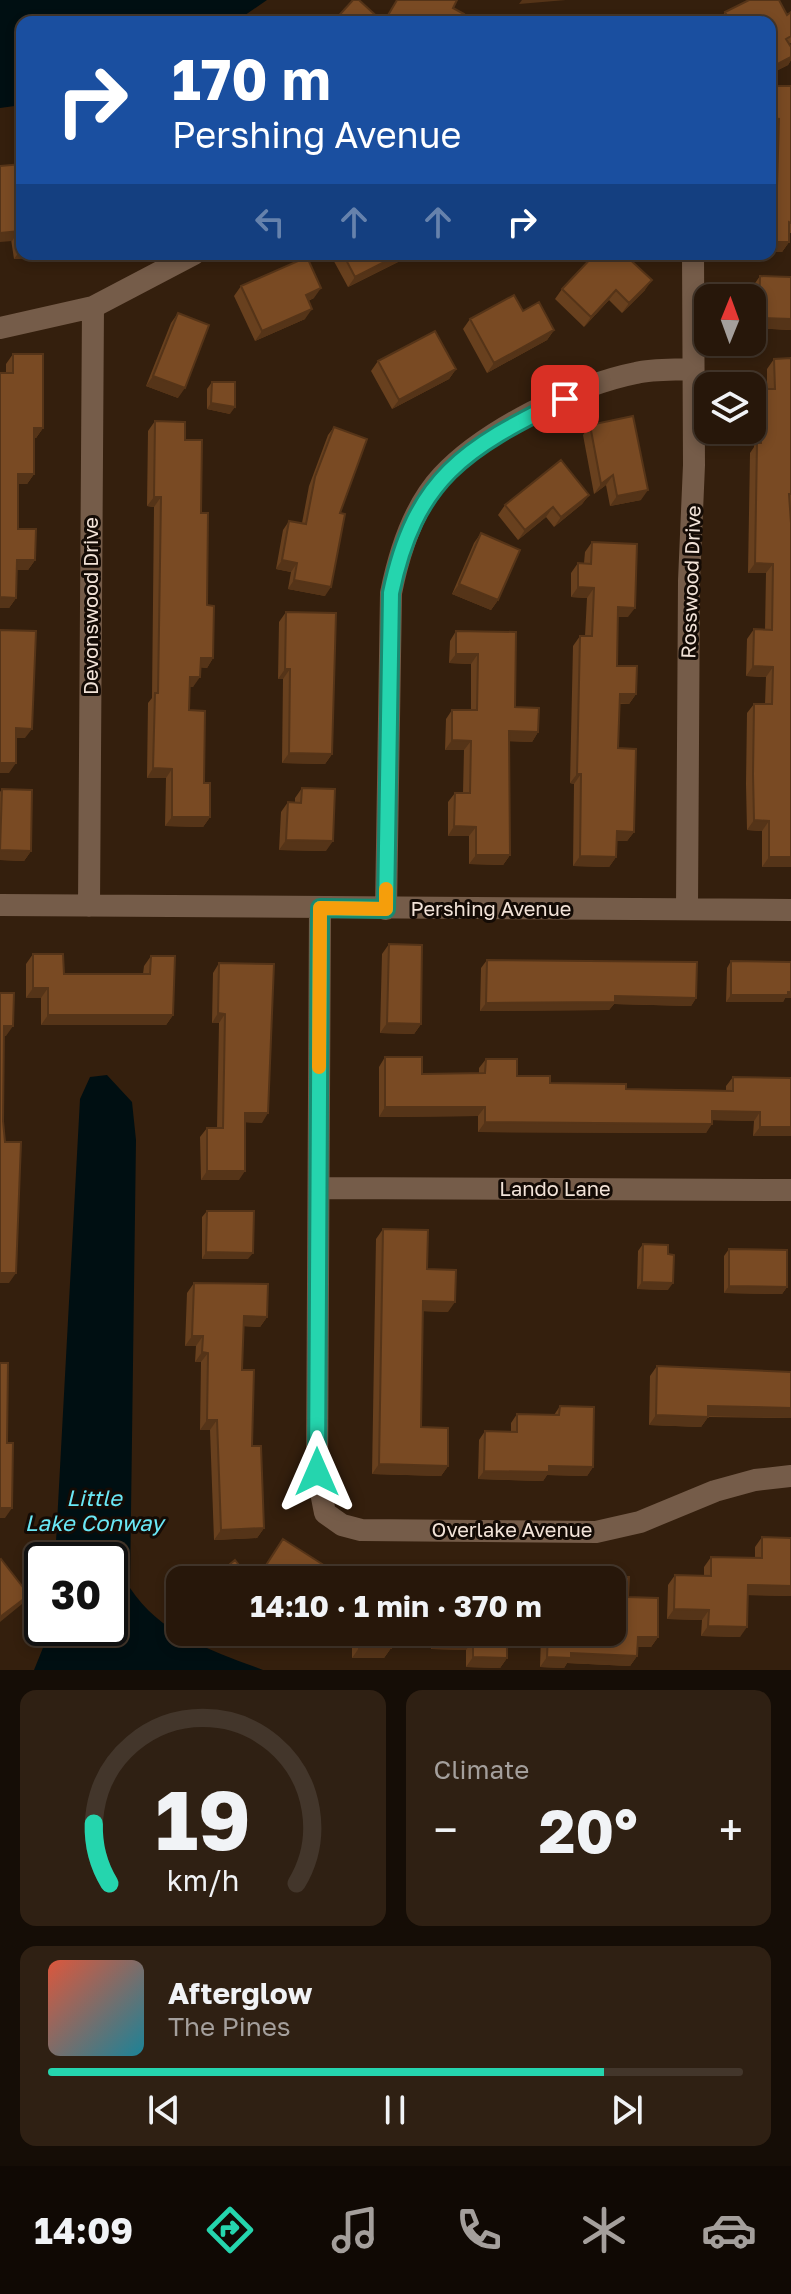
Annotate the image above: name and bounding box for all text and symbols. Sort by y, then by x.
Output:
text: 170 m [172,45,331,112]
icon: right [40,48,144,152]
text: Pershing Avenue [172,113,461,156]
icon: left [248,200,292,244]
icon: ahead [332,200,376,244]
icon: ahead [416,200,460,244]
icon: right [500,200,544,244]
north arrow [694,284,766,356]
map controls [694,284,766,444]
pin [531,365,599,433]
button: layers [694,372,766,444]
icon: arrive [543,377,587,421]
street label: Rosswood Drive [675,505,705,659]
street label: Devonswood Drive [78,517,102,695]
street label: Pershing Avenue [411,896,571,920]
street label: Lando Lane [499,1176,611,1200]
position arrow [275,1430,359,1514]
water label: Little Lake Conway [25,1484,166,1536]
street label: Overlake Avenue [432,1517,592,1541]
speed limit sign: 30 [24,1542,128,1646]
text: 14:10 · 1 min · 370 m [250,1588,542,1624]
text: Climate [434,1754,529,1785]
text: 19 [155,1768,251,1868]
text: 20° [539,1794,638,1866]
text: − [434,1803,458,1856]
text: + [719,1803,743,1856]
text: km/h [166,1863,239,1897]
text: Afterglow [168,1975,312,2011]
text: The Pines [168,2011,291,2042]
icon: previous [142,2088,186,2132]
icon: pause [373,2088,417,2132]
icon: next [605,2088,649,2132]
icon: directions [202,2202,258,2258]
icon: music [327,2202,383,2258]
icon: phone [451,2202,507,2258]
icon: climate [576,2202,632,2258]
icon: car [701,2202,757,2258]
text: 14:09 [34,2209,133,2252]

